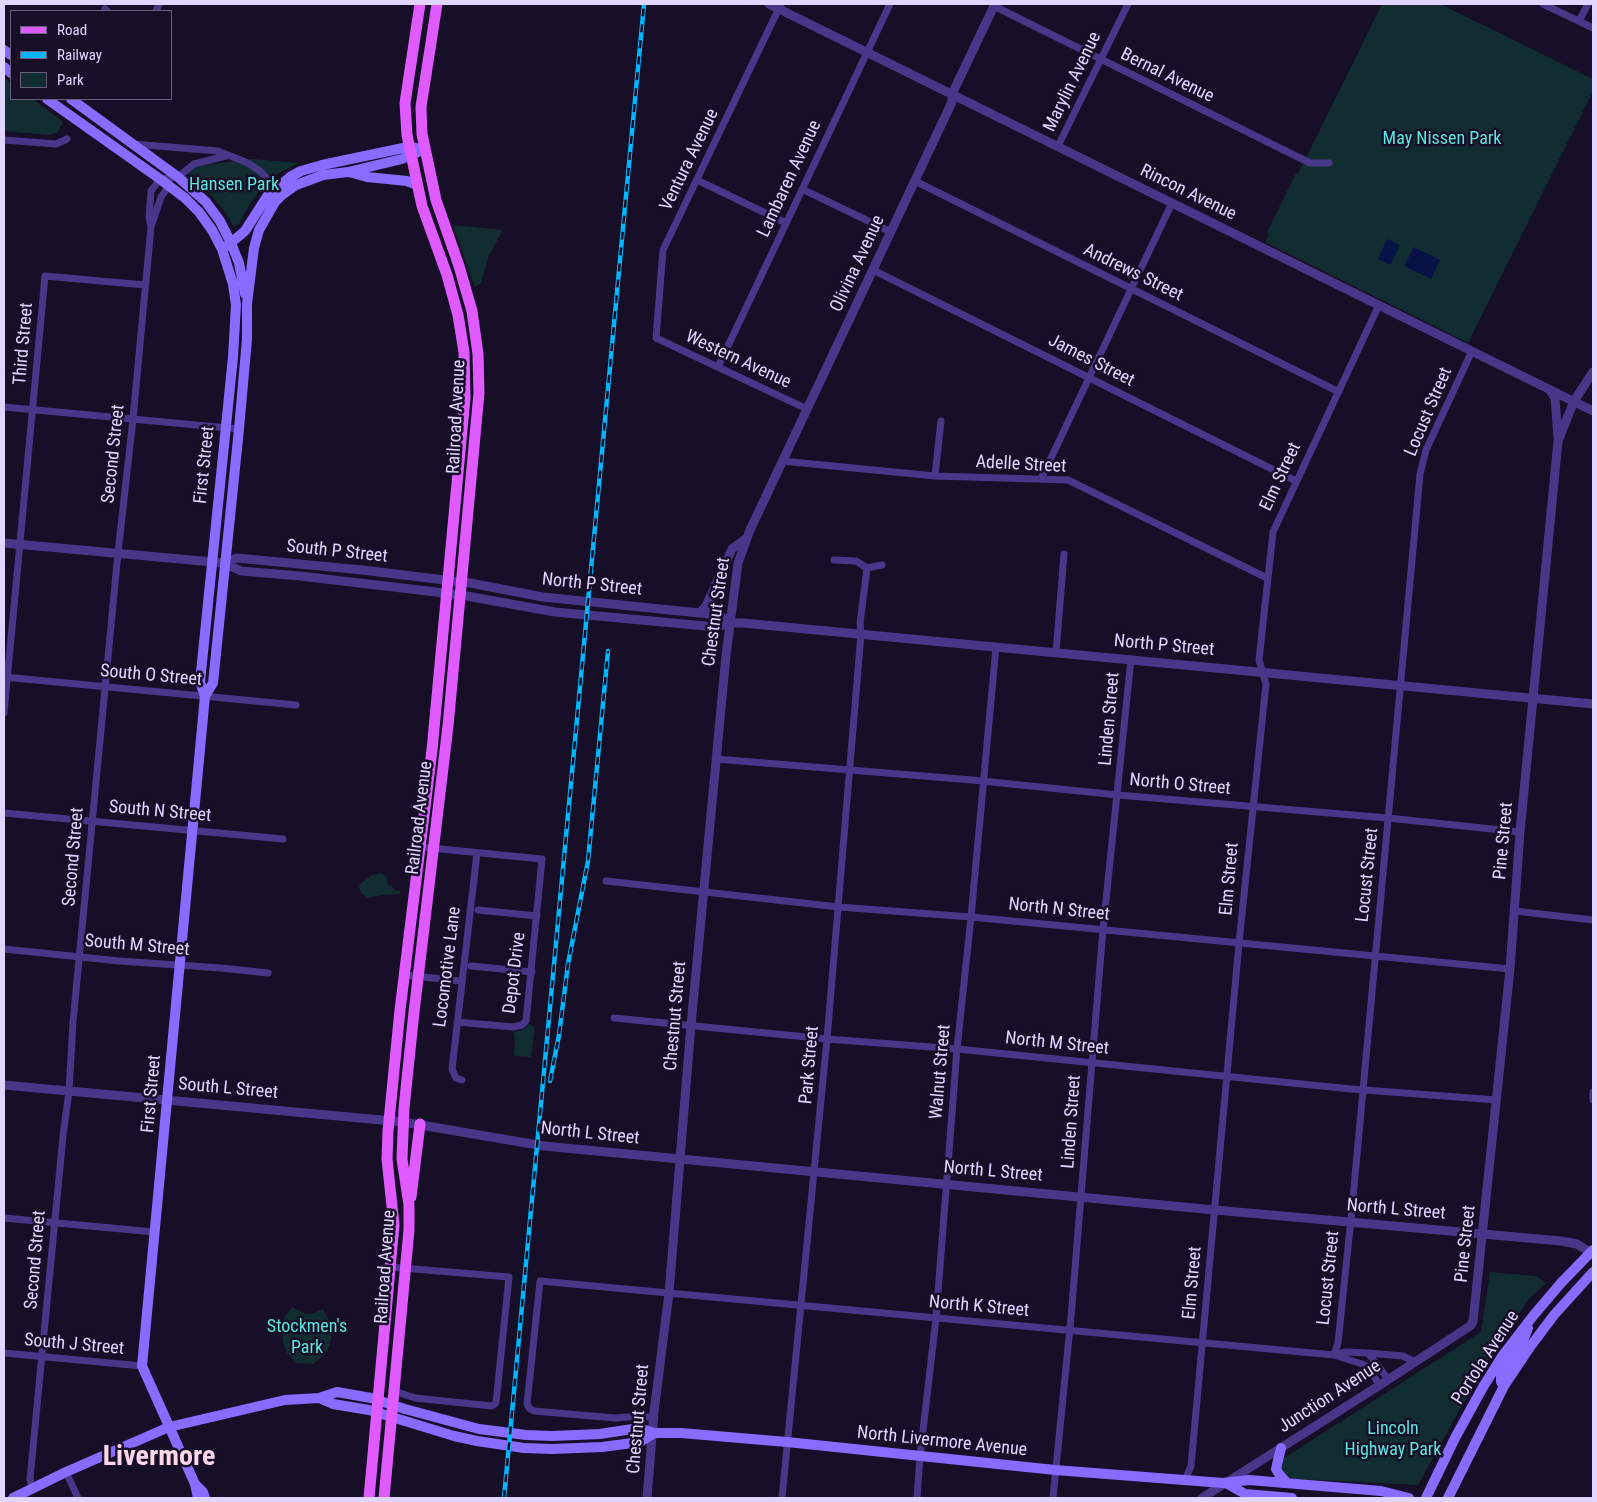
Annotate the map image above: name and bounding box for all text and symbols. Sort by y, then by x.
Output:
legend [10,10,172,100]
text: Road [57,21,87,39]
street label: Marylin Avenue [1040,29,1106,135]
street label: Bernal Avenue [1117,44,1217,108]
text: Railway [57,46,102,64]
text: Park [57,71,84,89]
street label: Ventura Avenue [656,106,724,214]
street label: Lambaren Avenue [753,117,827,241]
park label: May Nissen Park [1383,128,1501,150]
street label: Rincon Avenue [1136,160,1240,226]
park label: Hansen Park [189,174,279,196]
street label: Olivina Avenue [826,212,890,316]
street label: Andrews Street [1080,240,1186,306]
street label: Third Street [10,302,38,386]
street label: Western Avenue [682,326,794,394]
street label: James Street [1044,330,1138,392]
street label: Railroad Avenue [443,359,471,475]
street label: Locust Street [1401,364,1457,460]
street label: Second Street [98,404,130,504]
street label: First Street [190,425,220,505]
street label: Elm Street [1256,439,1306,515]
street label: Adelle Street [975,452,1067,478]
street label: South P Street [285,536,389,568]
street label: Chestnut Street [699,556,735,668]
street label: North P Street [541,569,643,601]
street label: North P Street [1113,631,1215,661]
street label: South O Street [99,661,203,691]
street label: Linden Street [1095,671,1125,767]
street label: Railroad Avenue [402,760,438,876]
street label: North O Street [1129,770,1231,800]
street label: South N Street [108,797,212,827]
street label: Pine Street [1490,801,1518,881]
street label: Second Street [59,807,89,907]
street label: Locust Street [1352,827,1384,923]
street label: Elm Street [1216,842,1244,916]
street label: North N Street [1007,894,1111,926]
street label: Locomotive Lane [430,905,466,1029]
street label: South M Street [84,931,190,961]
street label: Depot Drive [499,931,531,1015]
street label: Chestnut Street [660,960,692,1072]
street label: Walnut Street [926,1024,956,1120]
street label: Park Street [796,1025,824,1105]
street label: North M Street [1004,1028,1110,1060]
street label: First Street [138,1054,166,1134]
street label: South L Street [177,1074,279,1104]
street label: Linden Street [1058,1074,1086,1170]
street label: North L Street [540,1118,640,1150]
street label: North L Street [943,1157,1043,1187]
street label: North L Street [1346,1195,1446,1225]
street label: Pine Street [1451,1204,1481,1284]
street label: Railroad Avenue [371,1209,401,1325]
street label: Second Street [21,1210,51,1310]
street label: Locust Street [1313,1230,1345,1326]
street label: Elm Street [1179,1246,1207,1320]
street label: North K Street [928,1292,1030,1322]
street label: Portola Avenue [1448,1307,1524,1409]
park label: Stockmen's Park [267,1316,347,1358]
street label: South J Street [23,1330,125,1360]
street label: Junction Avenue [1275,1356,1385,1438]
street label: Chestnut Street [623,1363,655,1475]
park label: Lincoln Highway Park [1345,1418,1441,1460]
street label: North Livermore Avenue [856,1422,1028,1462]
district label: Livermore [103,1441,215,1475]

